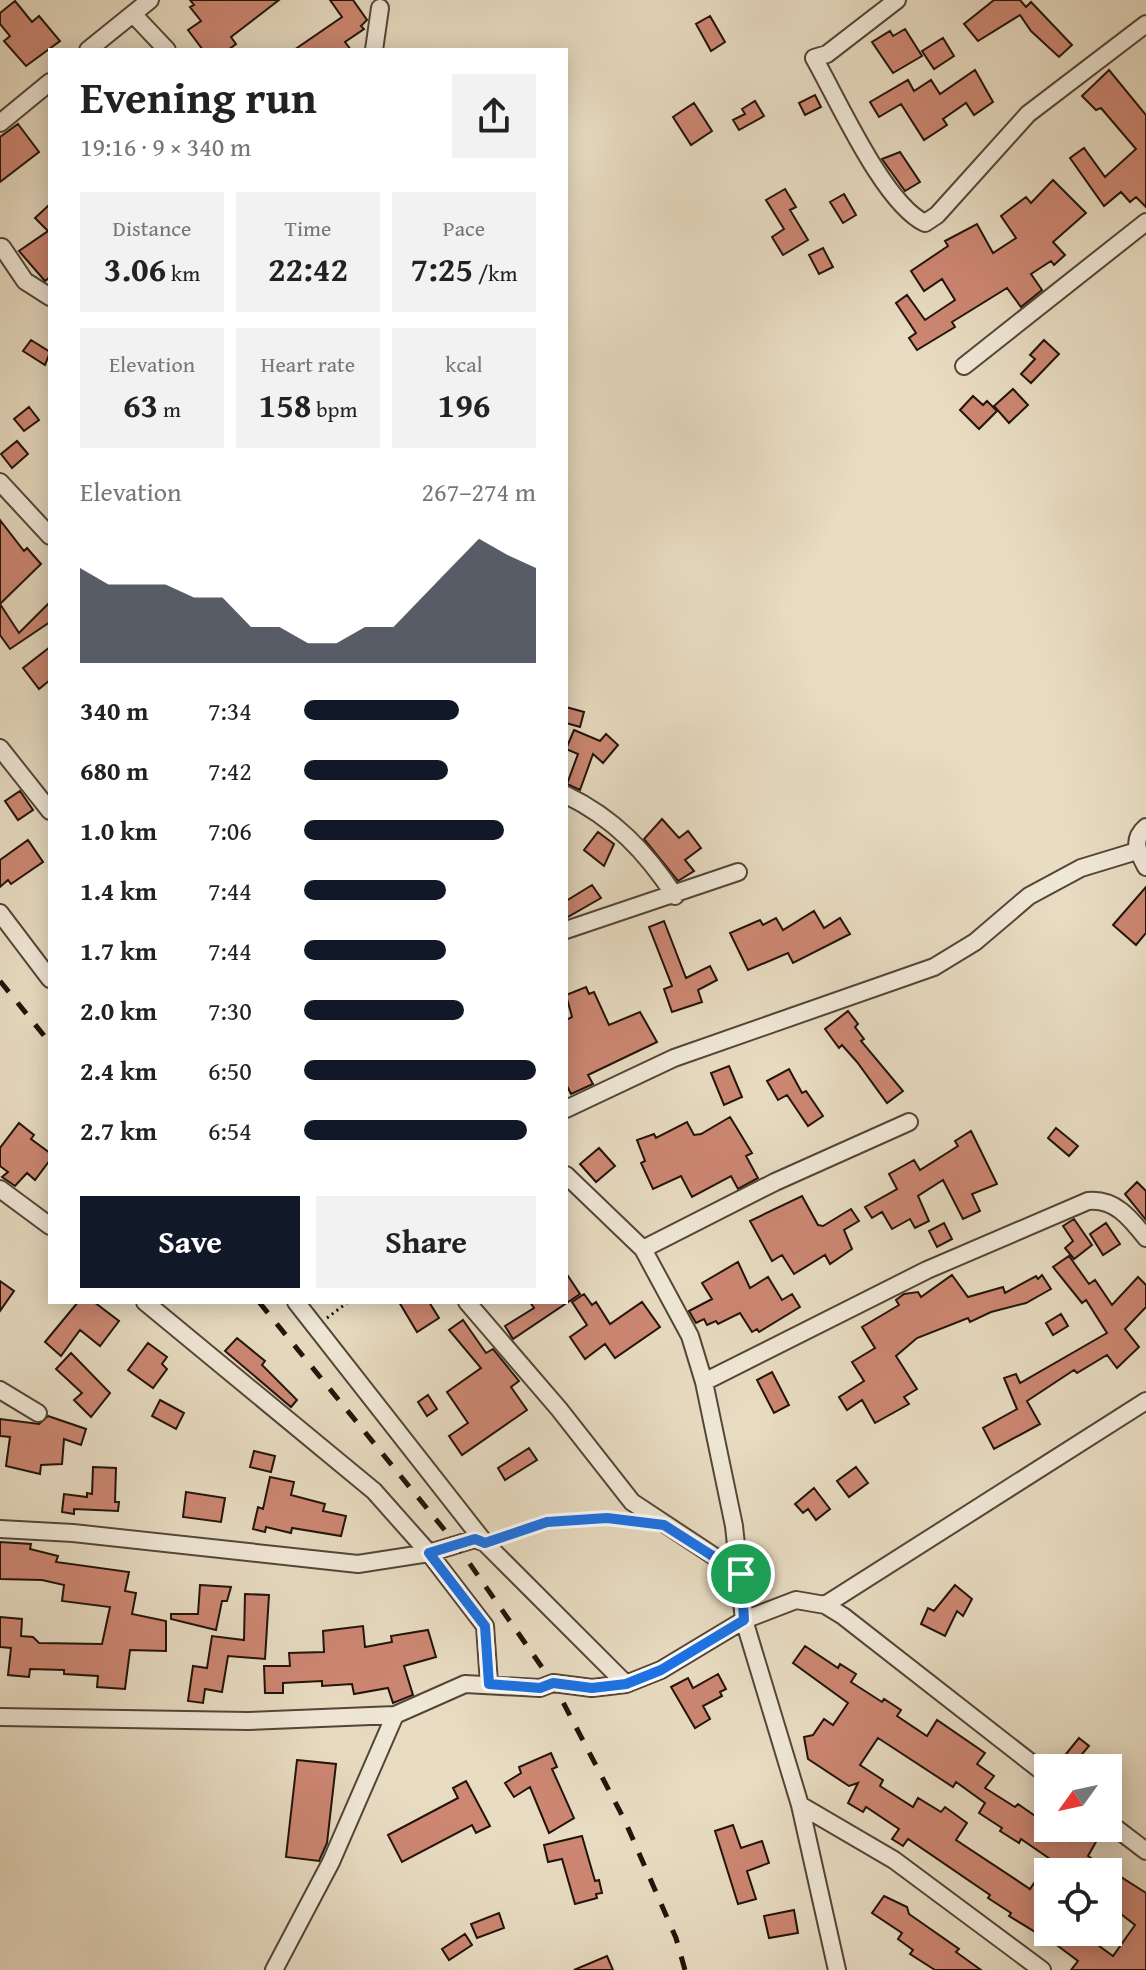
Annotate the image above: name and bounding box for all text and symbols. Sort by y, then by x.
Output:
text: Evening run [80,65,317,129]
button: share [452,74,536,158]
text: 19:16 · 9 × 340 m [80,127,251,166]
text: Distance [113,212,191,244]
text: Time [285,212,331,244]
text: Pace [443,212,485,244]
text: 3.06 [104,244,166,293]
text: 22:42 [268,244,348,293]
text: 7:25 [411,244,473,293]
text: km [166,257,200,289]
text: /km [473,257,517,289]
text: Elevation [109,348,195,380]
text: Heart rate [261,348,355,380]
text: kcal [445,348,483,380]
text: 63 [123,380,158,429]
text: 158 [259,380,311,429]
text: 196 [438,380,490,429]
text: m [158,393,181,425]
text: bpm [311,393,357,425]
text: Elevation [80,472,182,511]
text: 267–274 m [422,472,536,511]
text: 340 m [80,691,148,730]
text: 7:34 [208,691,252,730]
text: 680 m [80,751,148,790]
text: 7:42 [208,751,252,790]
text: 1.0 km [80,811,157,850]
text: 7:06 [208,811,252,850]
text: 1.4 km [80,871,157,910]
text: 7:44 [208,871,252,910]
text: 1.7 km [80,931,157,970]
text: 7:44 [208,931,252,970]
text: 2.0 km [80,991,157,1030]
text: 7:30 [208,991,252,1030]
text: 2.4 km [80,1051,157,1090]
text: 6:50 [208,1051,252,1090]
text: 2.7 km [80,1111,157,1150]
text: 6:54 [208,1111,252,1150]
button: Save [80,1196,300,1288]
button: Share [316,1196,536,1288]
pin [707,1540,775,1608]
icon: arrive [719,1552,763,1596]
north arrow [1034,1754,1122,1842]
map controls [1034,1754,1122,1946]
button: locate [1034,1858,1122,1946]

